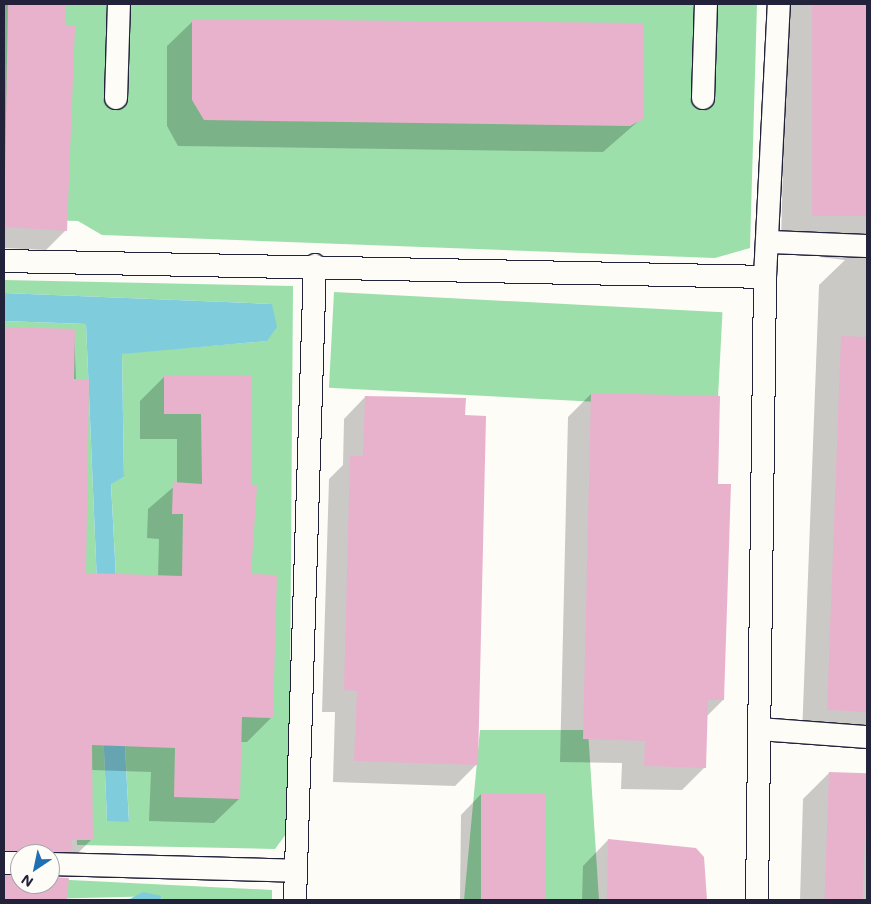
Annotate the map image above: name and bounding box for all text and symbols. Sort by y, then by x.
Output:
north arrow [10,844,60,894]
text: N [17,870,37,892]

